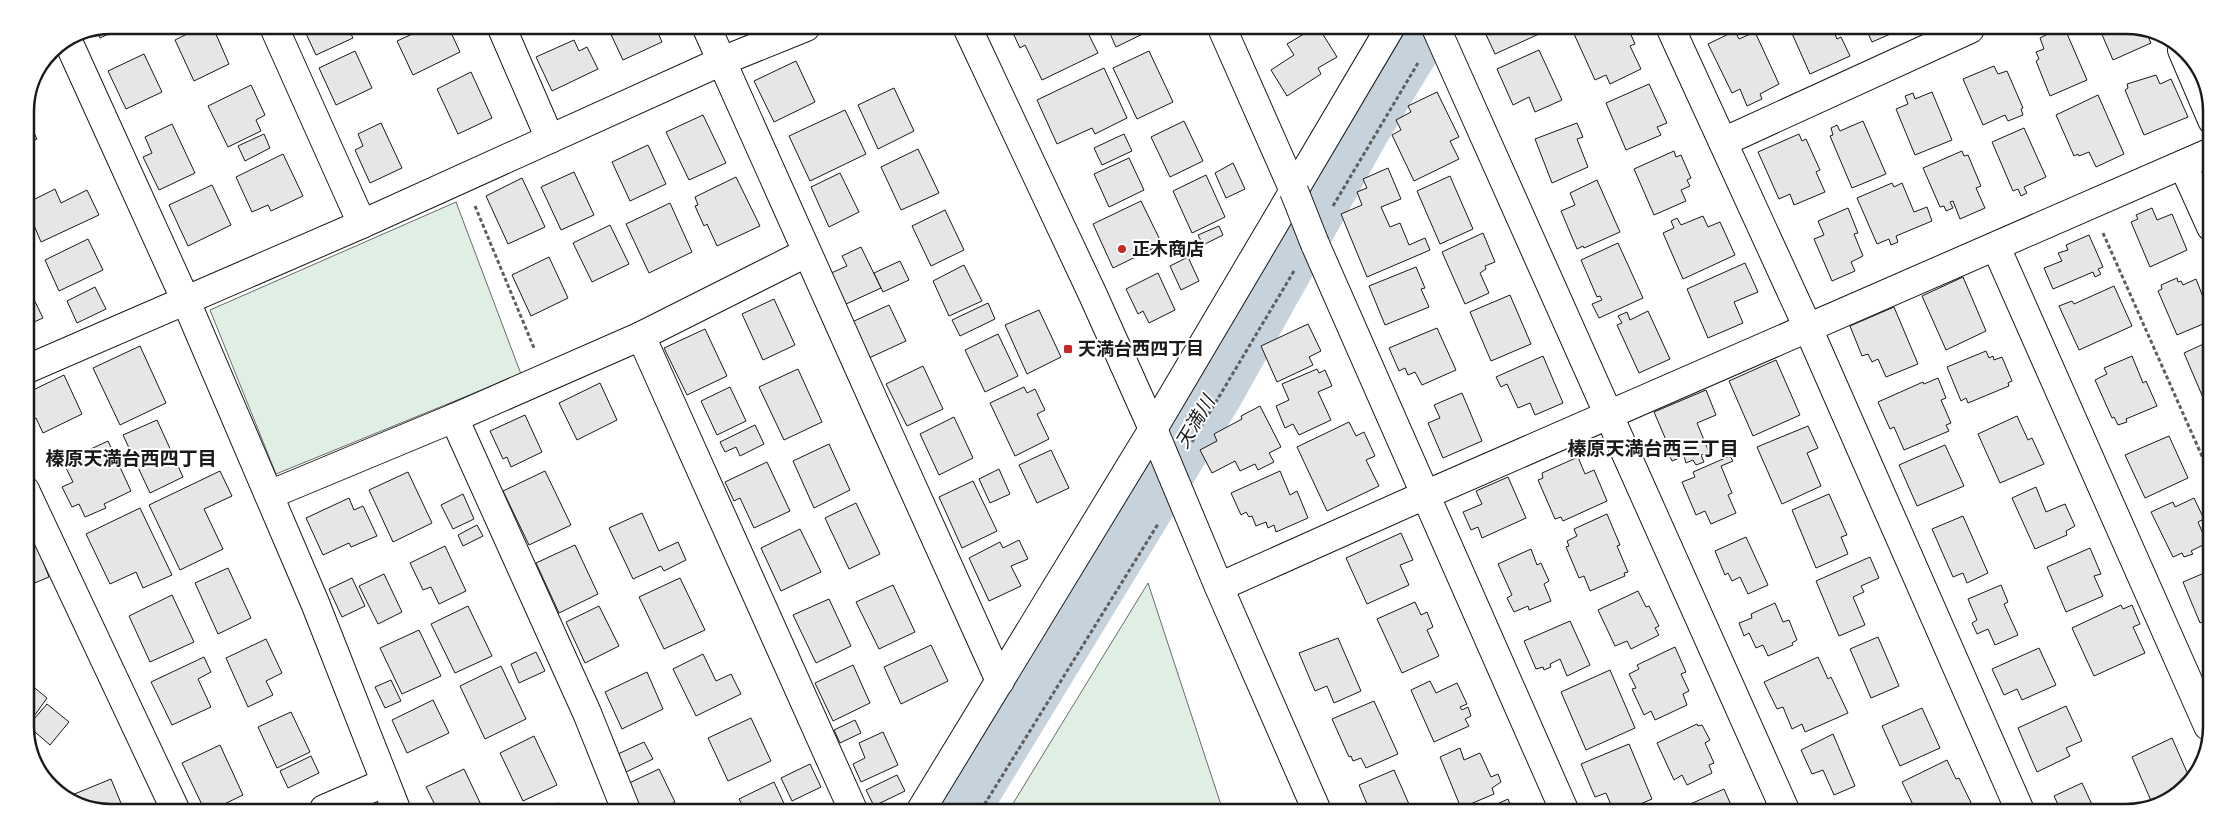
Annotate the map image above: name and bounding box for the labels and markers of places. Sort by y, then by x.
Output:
place label: 正木商店 [1132,238,1204,260]
marker: 正木商店 [1116,243,1128,255]
place label: 天満台西四丁目 [1078,338,1204,360]
marker: 天満台西四丁目 [1062,343,1074,355]

